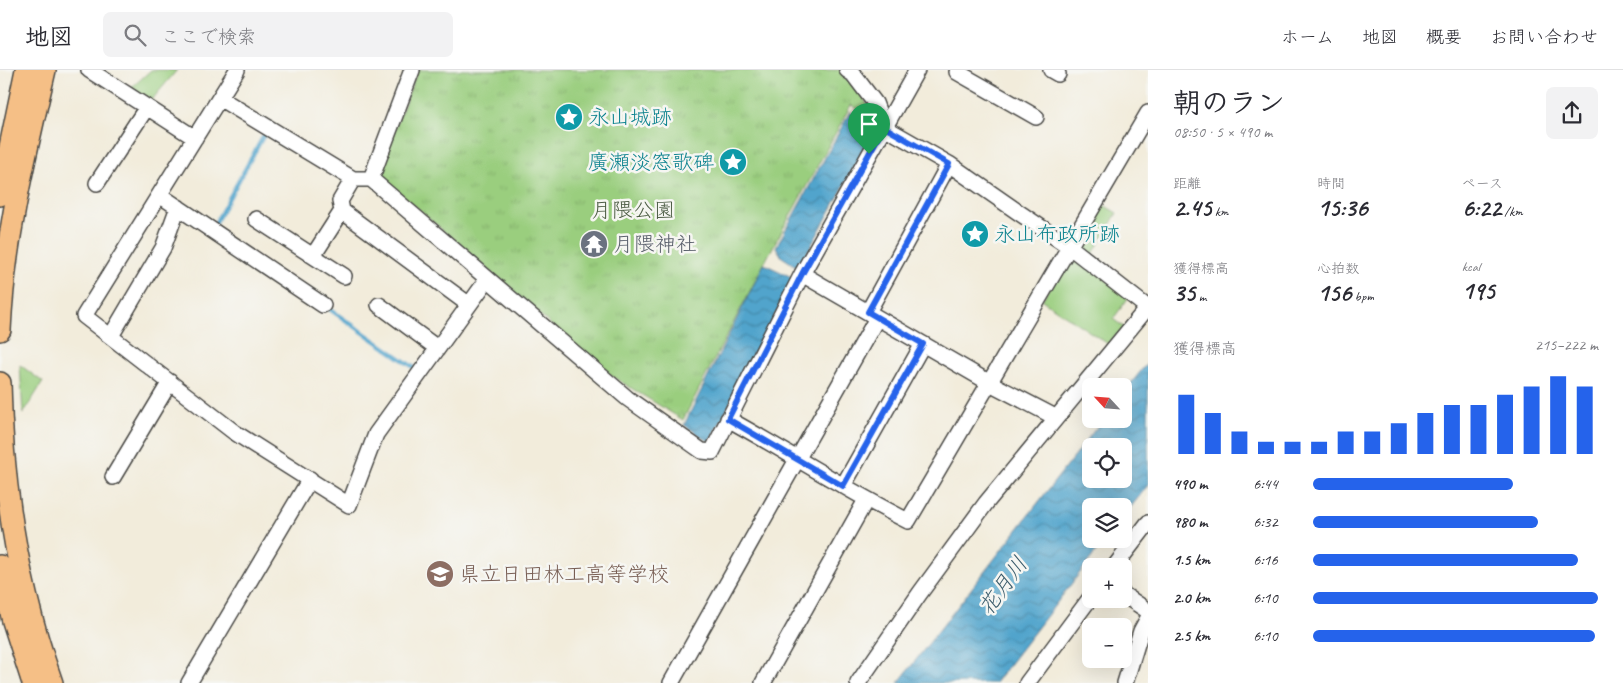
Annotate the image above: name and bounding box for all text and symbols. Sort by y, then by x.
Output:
search box [103,12,453,57]
icon: search [121,21,149,49]
text: 地図 [25,22,73,52]
text: ここで検索 [161,25,256,49]
text: ホーム [1281,26,1334,48]
text: 地図 [1362,26,1398,48]
text: 概要 [1426,26,1462,48]
text: お問い合わせ [1490,26,1598,48]
text: 朝のラン [1173,85,1285,120]
button: share [1546,87,1598,139]
place icon: 永山城跡 [554,102,584,132]
pin [848,103,890,154]
place label: 永山城跡 [588,104,672,130]
icon: arrive [855,110,883,138]
text: 08:50 · 5 × 490 m [1173,122,1272,142]
place icon: 廣瀬淡窓歌碑 [718,147,748,177]
place label: 廣瀬淡窓歌碑 [588,149,714,175]
text: 距離 [1173,175,1201,192]
text: 時間 [1317,175,1345,192]
text: ペース [1462,175,1503,192]
text: 2.45 [1173,192,1211,224]
text: 15:36 [1317,192,1367,224]
text: 6:22 [1462,192,1501,224]
park label: 月隈公園 [591,197,675,223]
text: km [1211,203,1228,220]
text: /km [1501,203,1523,220]
place icon: 永山布政所跡 [960,219,990,249]
place label: 永山布政所跡 [994,221,1120,247]
temple icon: 月隈神社 [579,229,609,259]
place label: 月隈神社 [613,231,697,257]
text: kcal [1462,258,1480,275]
text: 獲得標高 [1173,260,1229,277]
text: 心拍数 [1317,260,1359,277]
text: 195 [1462,275,1495,307]
text: 35 [1173,277,1195,309]
text: 156 [1317,277,1351,309]
text: m [1195,288,1206,305]
text: bpm [1351,288,1374,305]
text: 215–222 m [1535,335,1598,355]
text: 獲得標高 [1173,339,1237,359]
north arrow [1082,378,1132,428]
map controls [1082,378,1132,668]
button: locate [1082,438,1132,488]
text: 490 m [1173,474,1207,494]
text: 6:44 [1253,474,1278,494]
button: layers [1082,498,1132,548]
text: 980 m [1173,512,1207,532]
text: 6:32 [1253,512,1278,532]
text: 1.5 km [1173,550,1210,570]
text: 6:16 [1253,550,1278,570]
water label: 花月川 [972,551,1034,621]
button: + [1082,558,1132,608]
school or university icon: 県立日田林工高等学校 [425,559,455,589]
place label: 県立日田林工高等学校 [459,561,669,587]
text: 2.0 km [1173,588,1210,608]
text: 6:10 [1253,588,1278,608]
button: − [1082,618,1132,668]
text: 2.5 km [1173,626,1210,646]
text: 6:10 [1253,626,1278,646]

